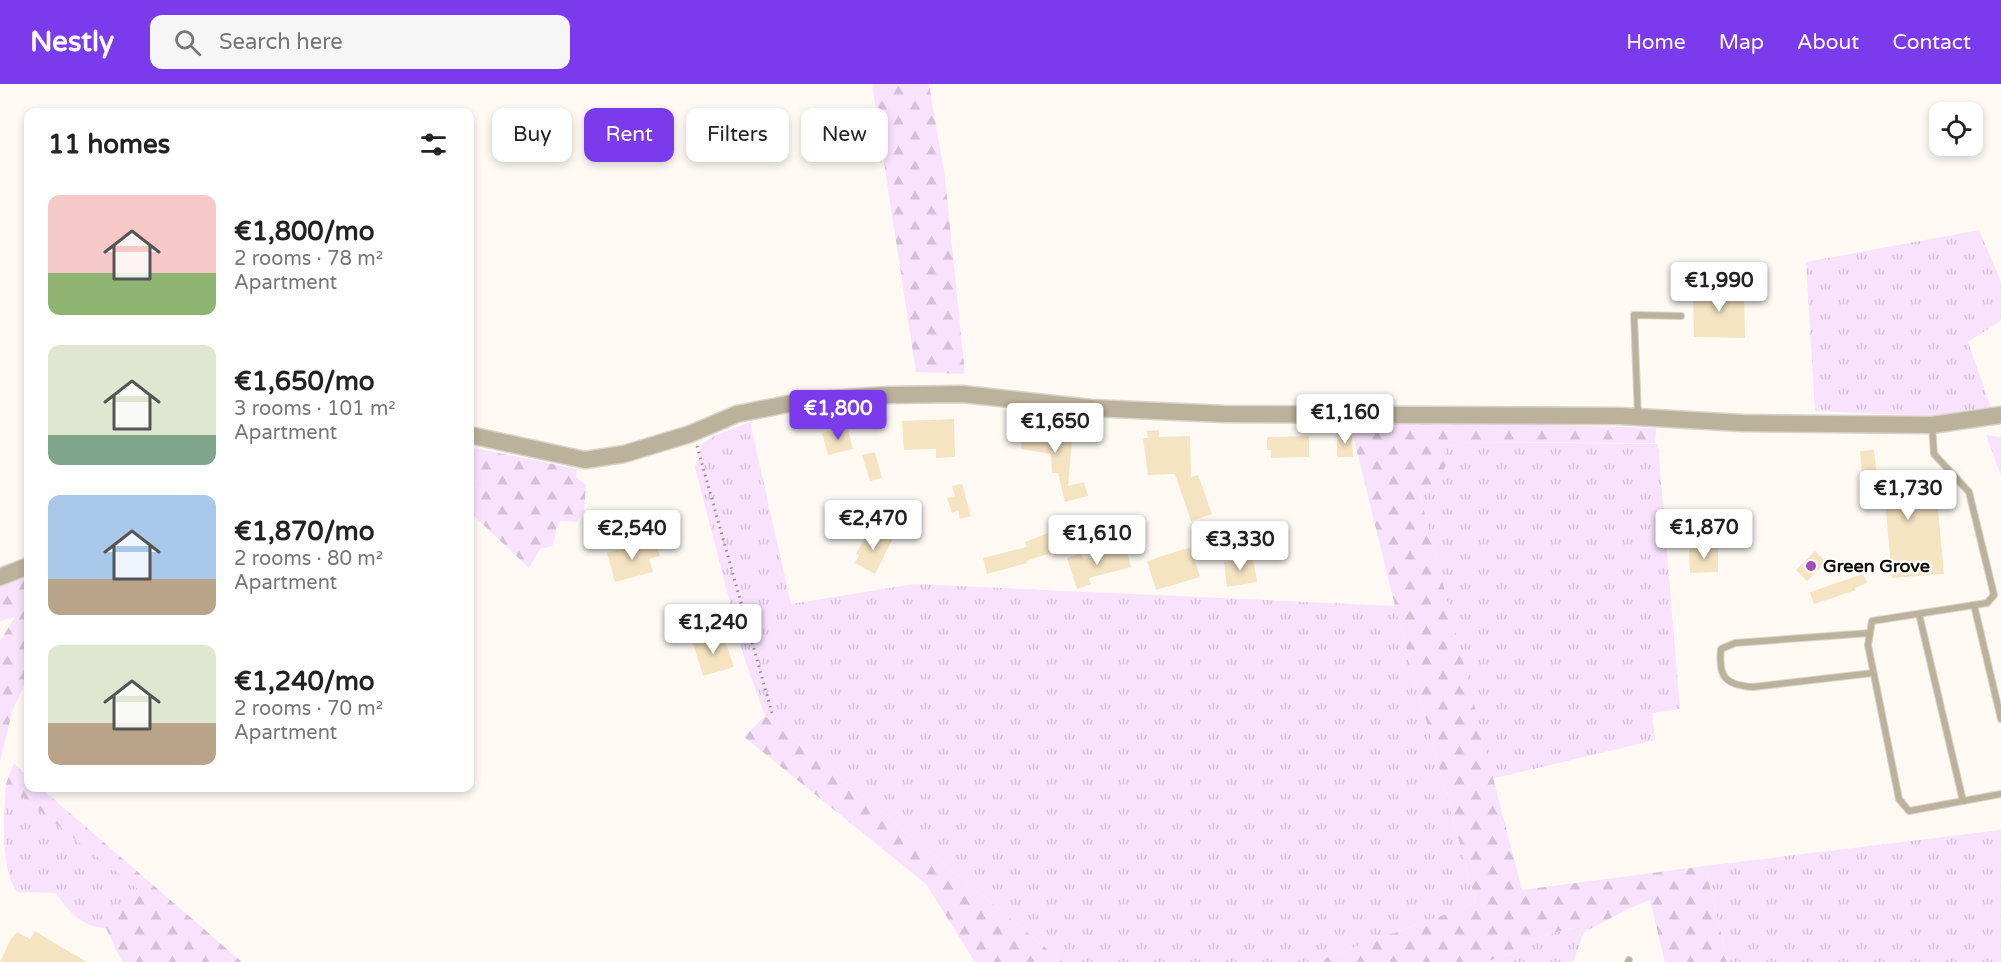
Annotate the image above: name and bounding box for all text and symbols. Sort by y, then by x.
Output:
search box [150,15,570,69]
text: Nestly [30,25,114,59]
icon: search [171,26,204,59]
text: Search here [219,29,343,55]
text: Home [1626,30,1686,55]
text: Map [1719,30,1764,55]
text: About [1797,30,1859,55]
text: Contact [1892,30,1971,55]
map controls [1929,102,1983,156]
button: locate [1929,102,1983,156]
chip: Buy [492,108,572,162]
chip: Rent [584,108,674,162]
chip: Filters [686,108,789,162]
chip: New [801,108,888,162]
icon: filters [417,128,450,161]
text: 11 homes [48,129,170,160]
text: €1,800/mo [234,216,374,247]
icon: home [96,219,168,291]
text: 2 rooms · 78 m² [234,247,383,271]
pin: €1,990 [1670,262,1768,313]
text: €1,990 [1684,269,1754,293]
text: Apartment [234,271,337,295]
text: €1,650/mo [234,366,375,397]
icon: home [96,369,168,441]
pin: €1,800 [789,390,887,441]
pin: €1,160 [1296,394,1394,445]
text: 3 rooms · 101 m² [234,397,396,421]
text: €1,800 [804,397,872,421]
text: €1,160 [1310,401,1380,425]
pin: €1,650 [1006,403,1104,454]
text: €1,650 [1020,410,1090,434]
text: Apartment [234,421,337,445]
pin: €1,730 [1859,470,1957,521]
text: €1,730 [1874,477,1942,501]
pin: €2,470 [824,500,922,551]
text: €2,470 [839,507,907,531]
pin: €1,870 [1655,509,1753,560]
pin: €2,540 [583,510,681,561]
pin: €1,610 [1048,515,1146,566]
text: €1,870/mo [234,516,374,547]
text: €1,870 [1670,516,1738,540]
text: €2,540 [597,517,667,541]
icon: home [96,519,168,591]
pin: €3,330 [1191,521,1289,572]
text: €1,610 [1062,522,1132,546]
text: €3,330 [1205,528,1275,552]
text: 2 rooms · 80 m² [234,547,383,571]
place label: Green Grove [1823,555,1930,577]
marker: Green Grove [1804,559,1818,573]
text: Apartment [234,571,337,595]
pin: €1,240 [664,604,762,655]
text: €1,240 [678,611,748,635]
text: €1,240/mo [234,666,375,697]
icon: home [96,669,168,741]
text: 2 rooms · 70 m² [234,697,383,721]
text: Apartment [234,721,337,745]

